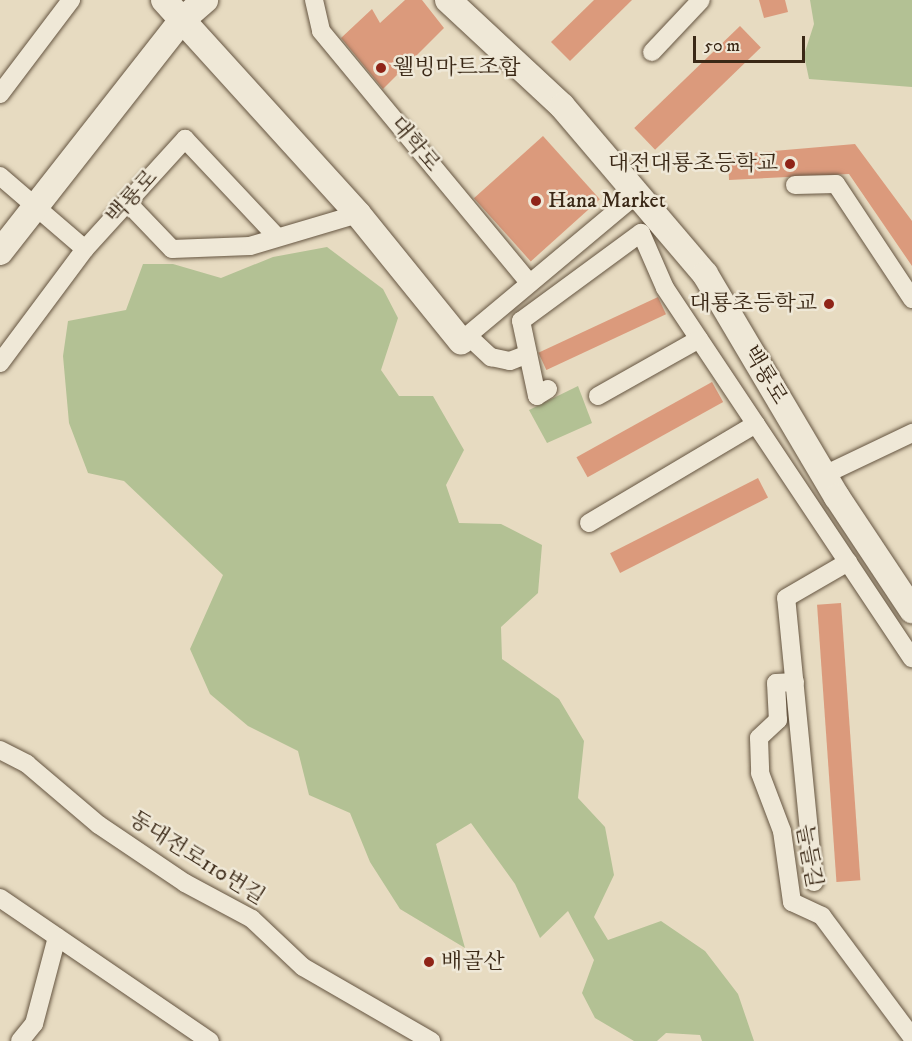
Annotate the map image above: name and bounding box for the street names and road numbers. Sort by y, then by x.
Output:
street label: 대학로 [384,111,446,177]
street label: 백룡로 [101,164,163,230]
street label: 백룡로 [737,341,793,409]
street label: 동대전로110번길 [124,806,270,910]
street label: 늘들길 [790,822,828,890]

